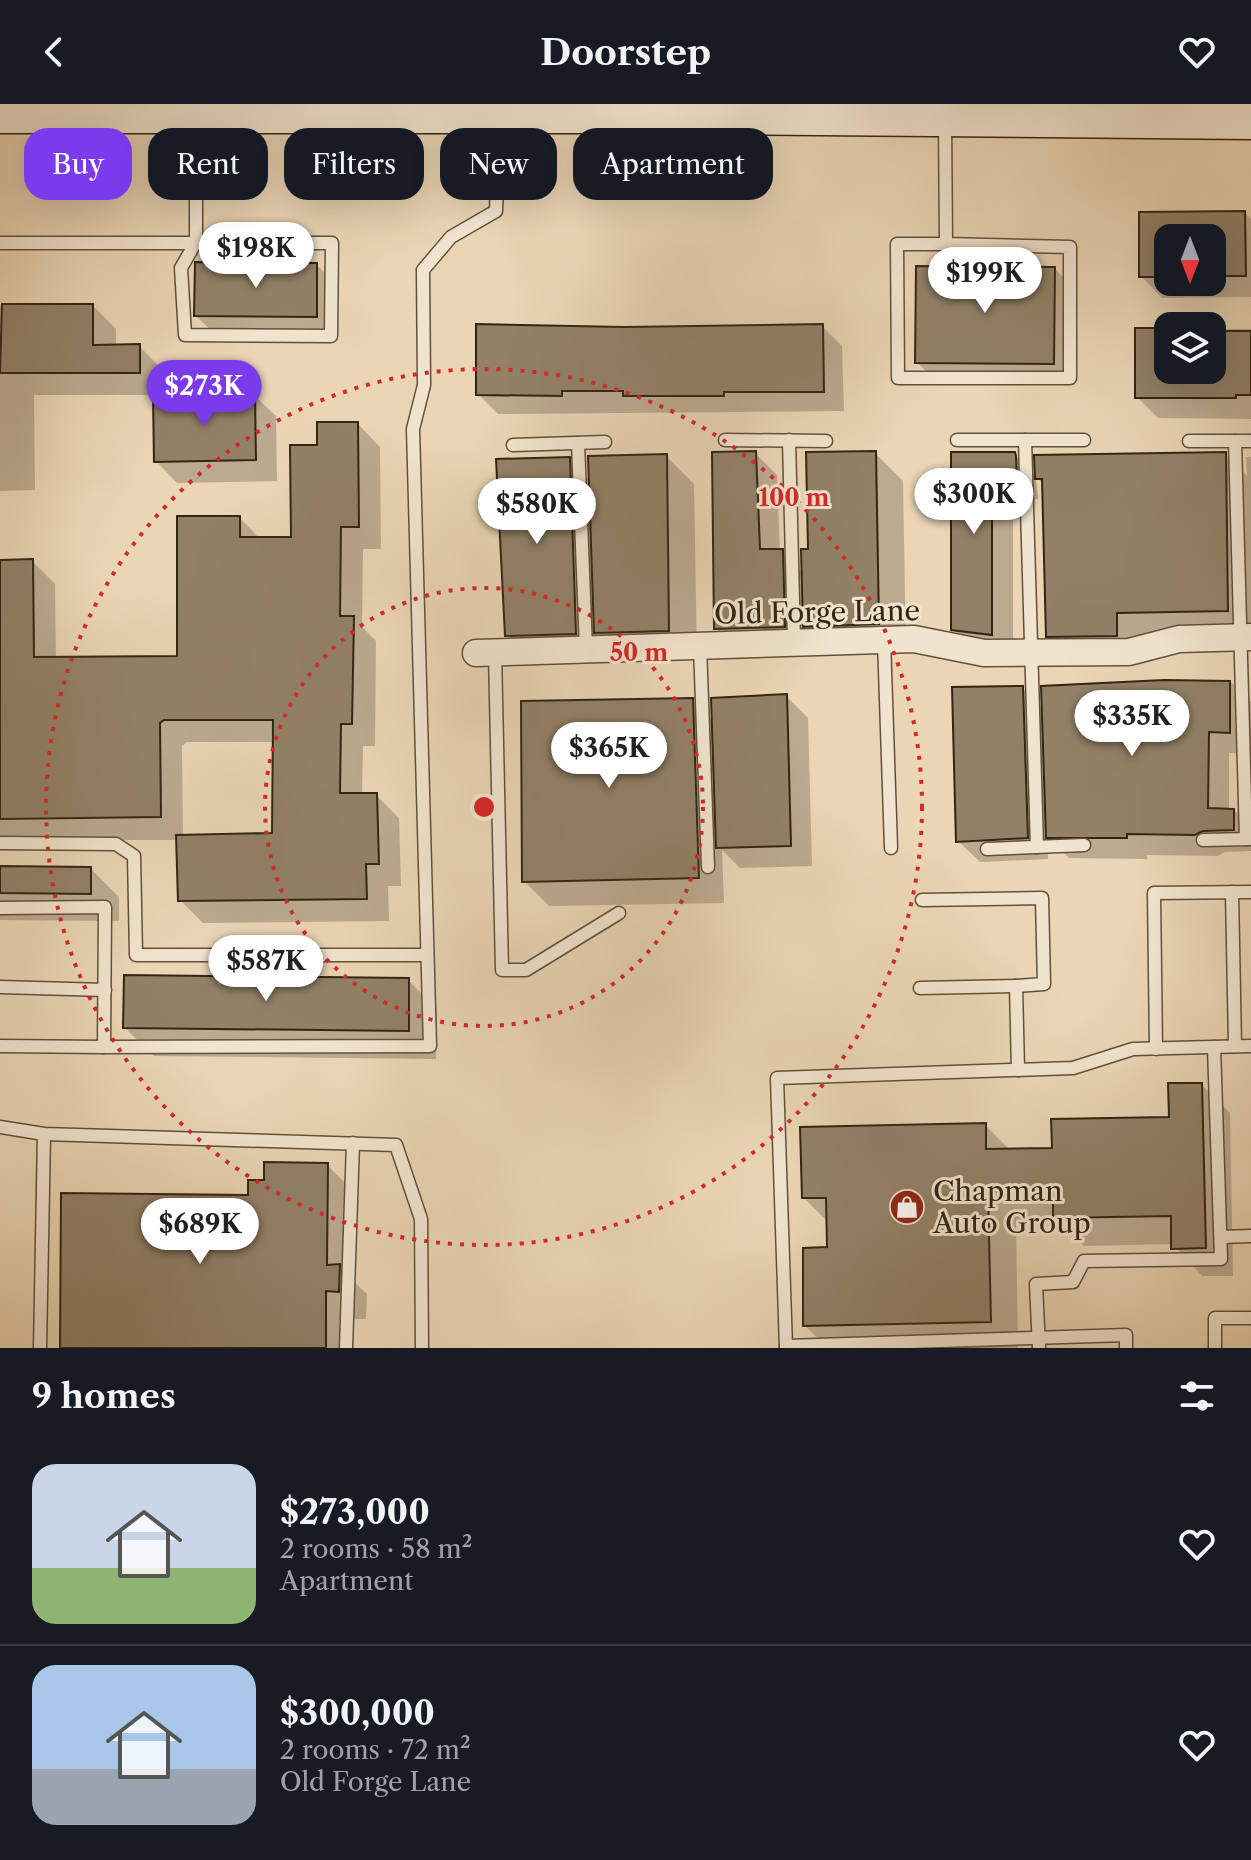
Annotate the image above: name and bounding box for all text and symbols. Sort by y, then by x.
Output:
icon: back [32,30,76,74]
text: Doorstep [540,30,711,74]
icon: heart [1175,30,1219,74]
chip: Buy [24,128,132,200]
chip: Rent [148,128,268,200]
chip: Filters [284,128,424,200]
chip: New [440,128,557,200]
chip: Apartment [573,128,773,200]
pin: $198K [200,222,312,290]
north arrow [1154,224,1226,296]
map controls [1154,224,1226,384]
text: $198K [217,232,295,264]
pin: $199K [929,247,1041,315]
text: $199K [946,257,1024,289]
button: layers [1154,312,1226,384]
pin: $273K [148,360,260,428]
text: $273K [165,370,243,402]
pin: $300K [918,468,1030,536]
pin: $580K [481,478,593,546]
text: $300K [932,478,1016,510]
text: 100 m [758,483,830,512]
text: $580K [496,488,578,520]
street label: Old Forge Lane [714,593,920,631]
text: 50 m [610,638,668,667]
pin: $335K [1076,690,1188,758]
text: $335K [1092,700,1172,732]
pin: $365K [553,722,665,790]
text: $365K [569,732,649,764]
centre of rings [470,793,498,821]
pin: $587K [210,935,322,1003]
text: $587K [226,945,306,977]
place label: Chapman Auto Group [932,1174,1091,1240]
shop icon: Chapman Auto Group [888,1188,926,1226]
pin: $689K [144,1198,256,1266]
text: $689K [159,1208,241,1240]
icon: filters [1175,1374,1219,1418]
text: 9 homes [32,1375,176,1417]
text: $273,000 [280,1491,430,1533]
icon: home [96,1496,192,1592]
icon: heart [1175,1522,1219,1566]
text: 2 rooms · 58 m² [280,1533,472,1565]
text: Apartment [280,1565,413,1597]
text: $300,000 [280,1692,435,1734]
icon: home [96,1697,192,1793]
icon: heart [1175,1723,1219,1767]
text: 2 rooms · 72 m² [280,1734,471,1766]
text: Old Forge Lane [280,1766,471,1798]

